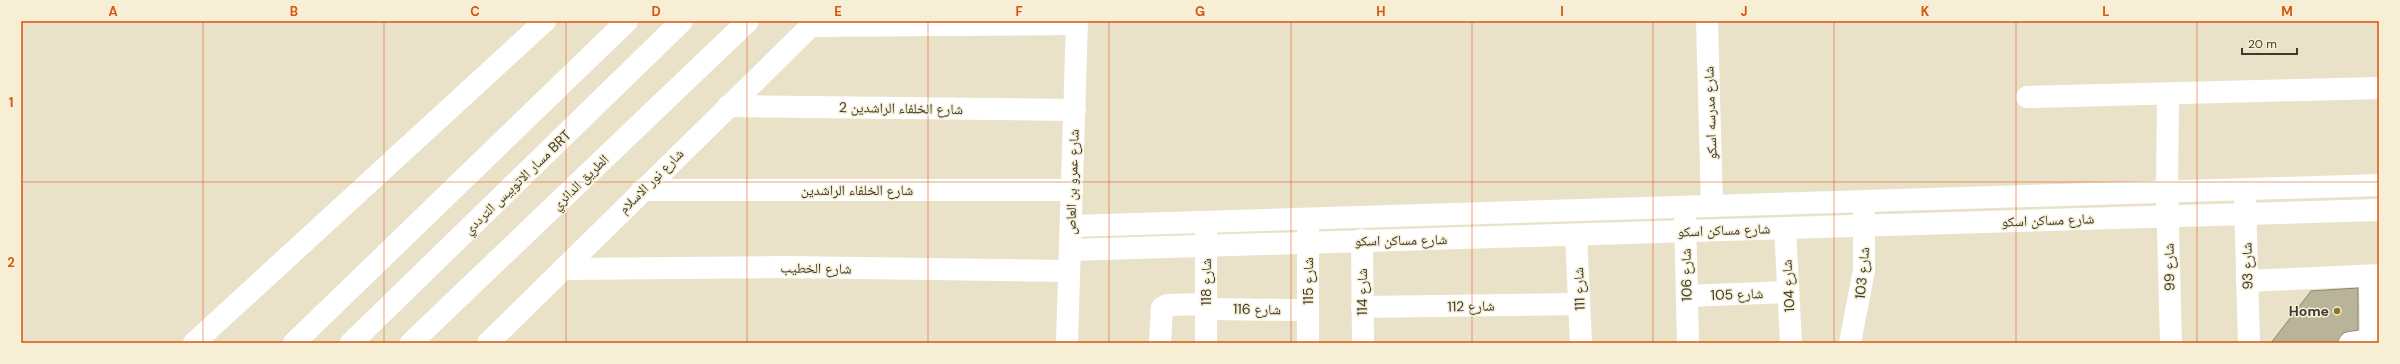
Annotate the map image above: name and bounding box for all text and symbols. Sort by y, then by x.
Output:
text: A [108,3,118,20]
text: B [290,3,298,20]
text: C [470,3,480,20]
text: D [651,3,661,20]
text: E [834,3,842,20]
text: F [1015,3,1023,20]
text: G [1195,3,1205,20]
text: H [1376,3,1386,20]
text: I [1560,3,1564,20]
text: J [1740,3,1748,20]
text: K [1921,3,1930,20]
text: L [2102,3,2110,20]
text: M [2281,3,2293,20]
scale bar [2242,30,2297,56]
text: 20 m [2248,36,2277,52]
street label: شارع مدرسه اسكو [1699,66,1722,160]
text: 1 [9,94,13,111]
street label: شارع الخلفاء الراشدين 2 [839,98,963,119]
street label: مسار الاتوبيس الترددي BRT [459,126,576,240]
street label: شارع عمرو بن العاص [1061,129,1084,235]
street label: شارع نور الاسلام [615,145,688,218]
street label: الطريق الدائري [548,150,614,216]
street label: شارع الخلفاء الراشدين [801,181,913,200]
street label: شارع مساكن اسكو [2001,209,2095,232]
street label: شارع مساكن اسكو [1677,219,1771,242]
street label: شارع مساكن اسكو [1354,230,1448,251]
street label: شارع 93 [2238,242,2257,290]
street label: شارع 99 [2160,243,2179,291]
street label: شارع 103 [1851,246,1874,300]
street label: شارع 106 [1677,248,1696,302]
text: 2 [7,254,15,271]
street label: شارع 115 [1299,257,1318,305]
street label: شارع الخطيب [780,258,852,279]
street label: شارع 118 [1197,258,1216,306]
street label: شارع 104 [1778,259,1799,313]
street label: شارع 111 [1569,267,1590,311]
street label: شارع 114 [1353,268,1372,316]
street label: شارع 105 [1710,284,1764,305]
street label: شارع 112 [1447,297,1495,316]
street label: شارع 116 [1233,300,1281,319]
place label: Home [2289,302,2329,320]
marker: Home [2332,306,2342,316]

